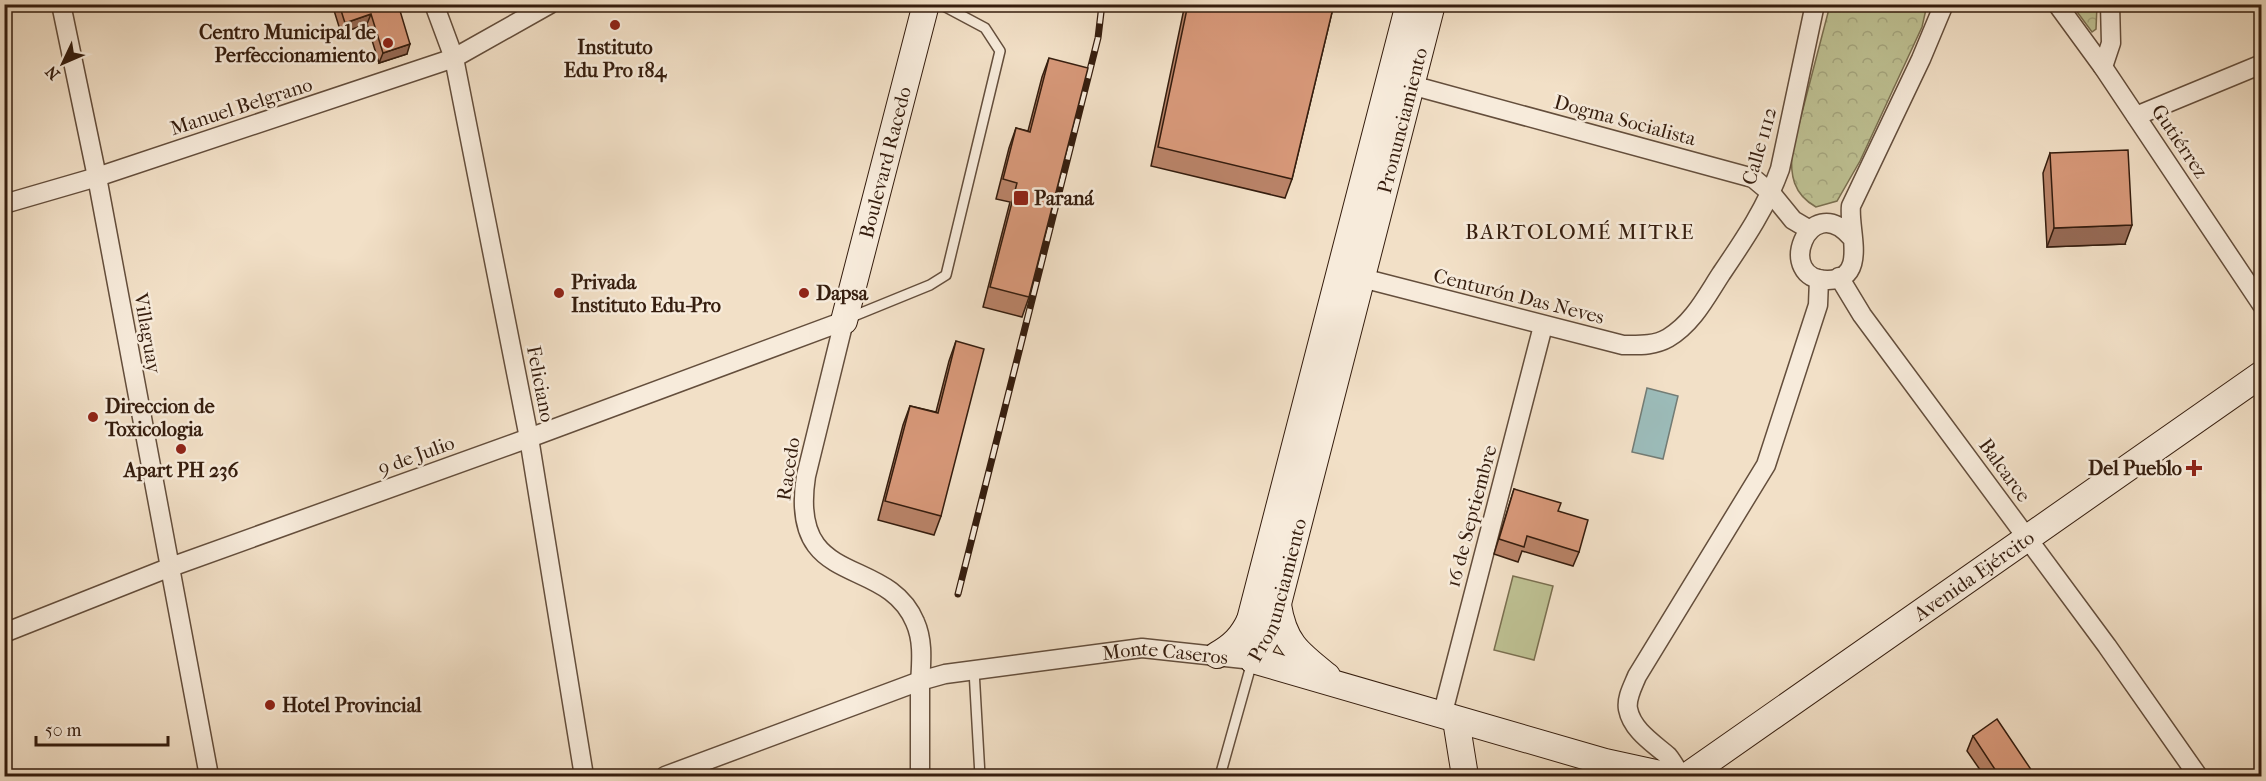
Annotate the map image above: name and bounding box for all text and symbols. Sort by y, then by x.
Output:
marker: Instituto Edu Pro 184 [608,18,622,32]
place label: Centro Municipal de Perfeccionamiento [199,21,376,67]
north arrow [33,33,93,93]
marker: Centro Municipal de Perfeccionamiento [381,36,395,50]
place label: Instituto Edu Pro 184 [564,36,667,83]
street label: Pronunciamiento [1373,45,1432,196]
text: N [41,61,64,84]
street label: Manuel Belgrano [167,73,315,140]
street label: Boulevard Racedo [855,84,916,241]
street label: Dogma Socialista [1551,90,1699,151]
street label: Gutiérrez [2147,100,2213,183]
street label: Calle 1112 [1737,105,1781,188]
place label: Paraná [1034,187,1094,210]
marker: Paraná [1012,189,1030,207]
district label: BARTOLOMÉ MITRE [1465,220,1695,244]
street label: Centurón Das Neves [1431,264,1607,329]
place label: Privada Instituto Edu-Pro [571,271,721,317]
place label: Dapsa [816,282,869,305]
marker: Privada Instituto Edu-Pro [552,286,566,300]
marker: Dapsa [797,286,811,300]
street label: Villaguay [129,290,166,376]
street label: Feliciano [522,344,559,424]
place label: Direccion de Toxicologia [104,395,215,441]
marker: Direccion de Toxicologia [86,410,100,424]
street label: 9 de Julio [375,431,458,480]
street label: Balcarce [1974,434,2035,507]
street label: Racedo [772,436,805,502]
marker: Apart PH 236 [174,442,188,456]
street label: 16 de Septiembre [1441,442,1502,590]
place label: Del Pueblo [2088,457,2182,480]
place label: Apart PH 236 [122,459,239,482]
marker: Del Pueblo [2187,461,2201,475]
street label: Pronunciamiento [1244,516,1311,666]
street label: Avenida Ejército [1909,526,2039,626]
street label: Monte Caseros [1101,637,1229,669]
place label: Hotel Provincial [282,694,422,717]
marker: Hotel Provincial [263,698,277,712]
scale bar [36,709,168,747]
text: 50 m [45,720,82,741]

